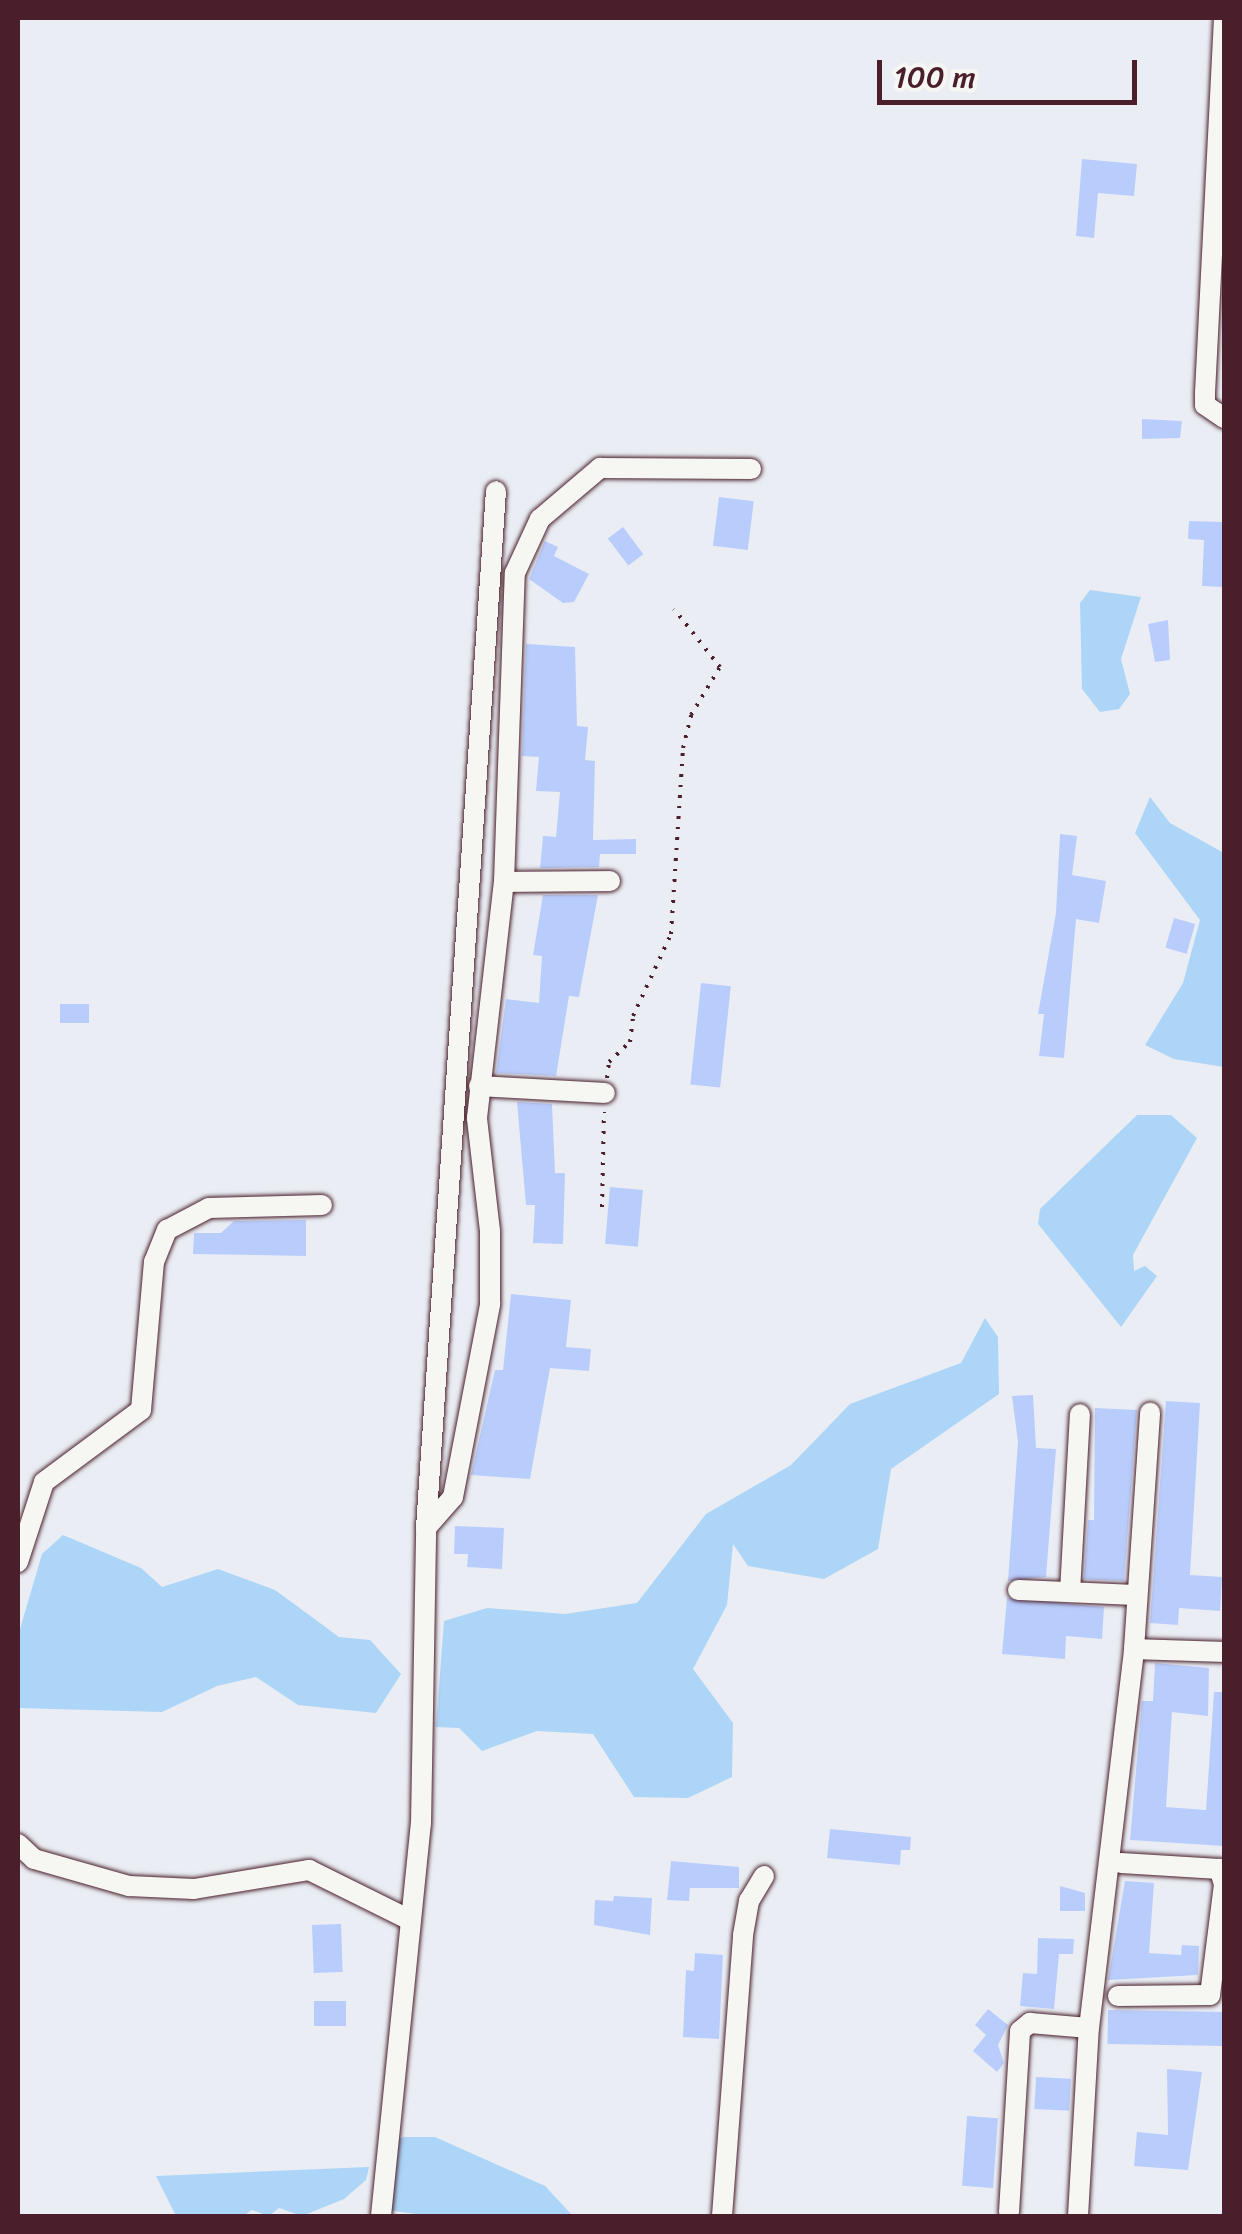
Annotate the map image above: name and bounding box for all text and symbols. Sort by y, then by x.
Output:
scale bar [882,40,1142,102]
text: 100 m [894,50,976,104]

